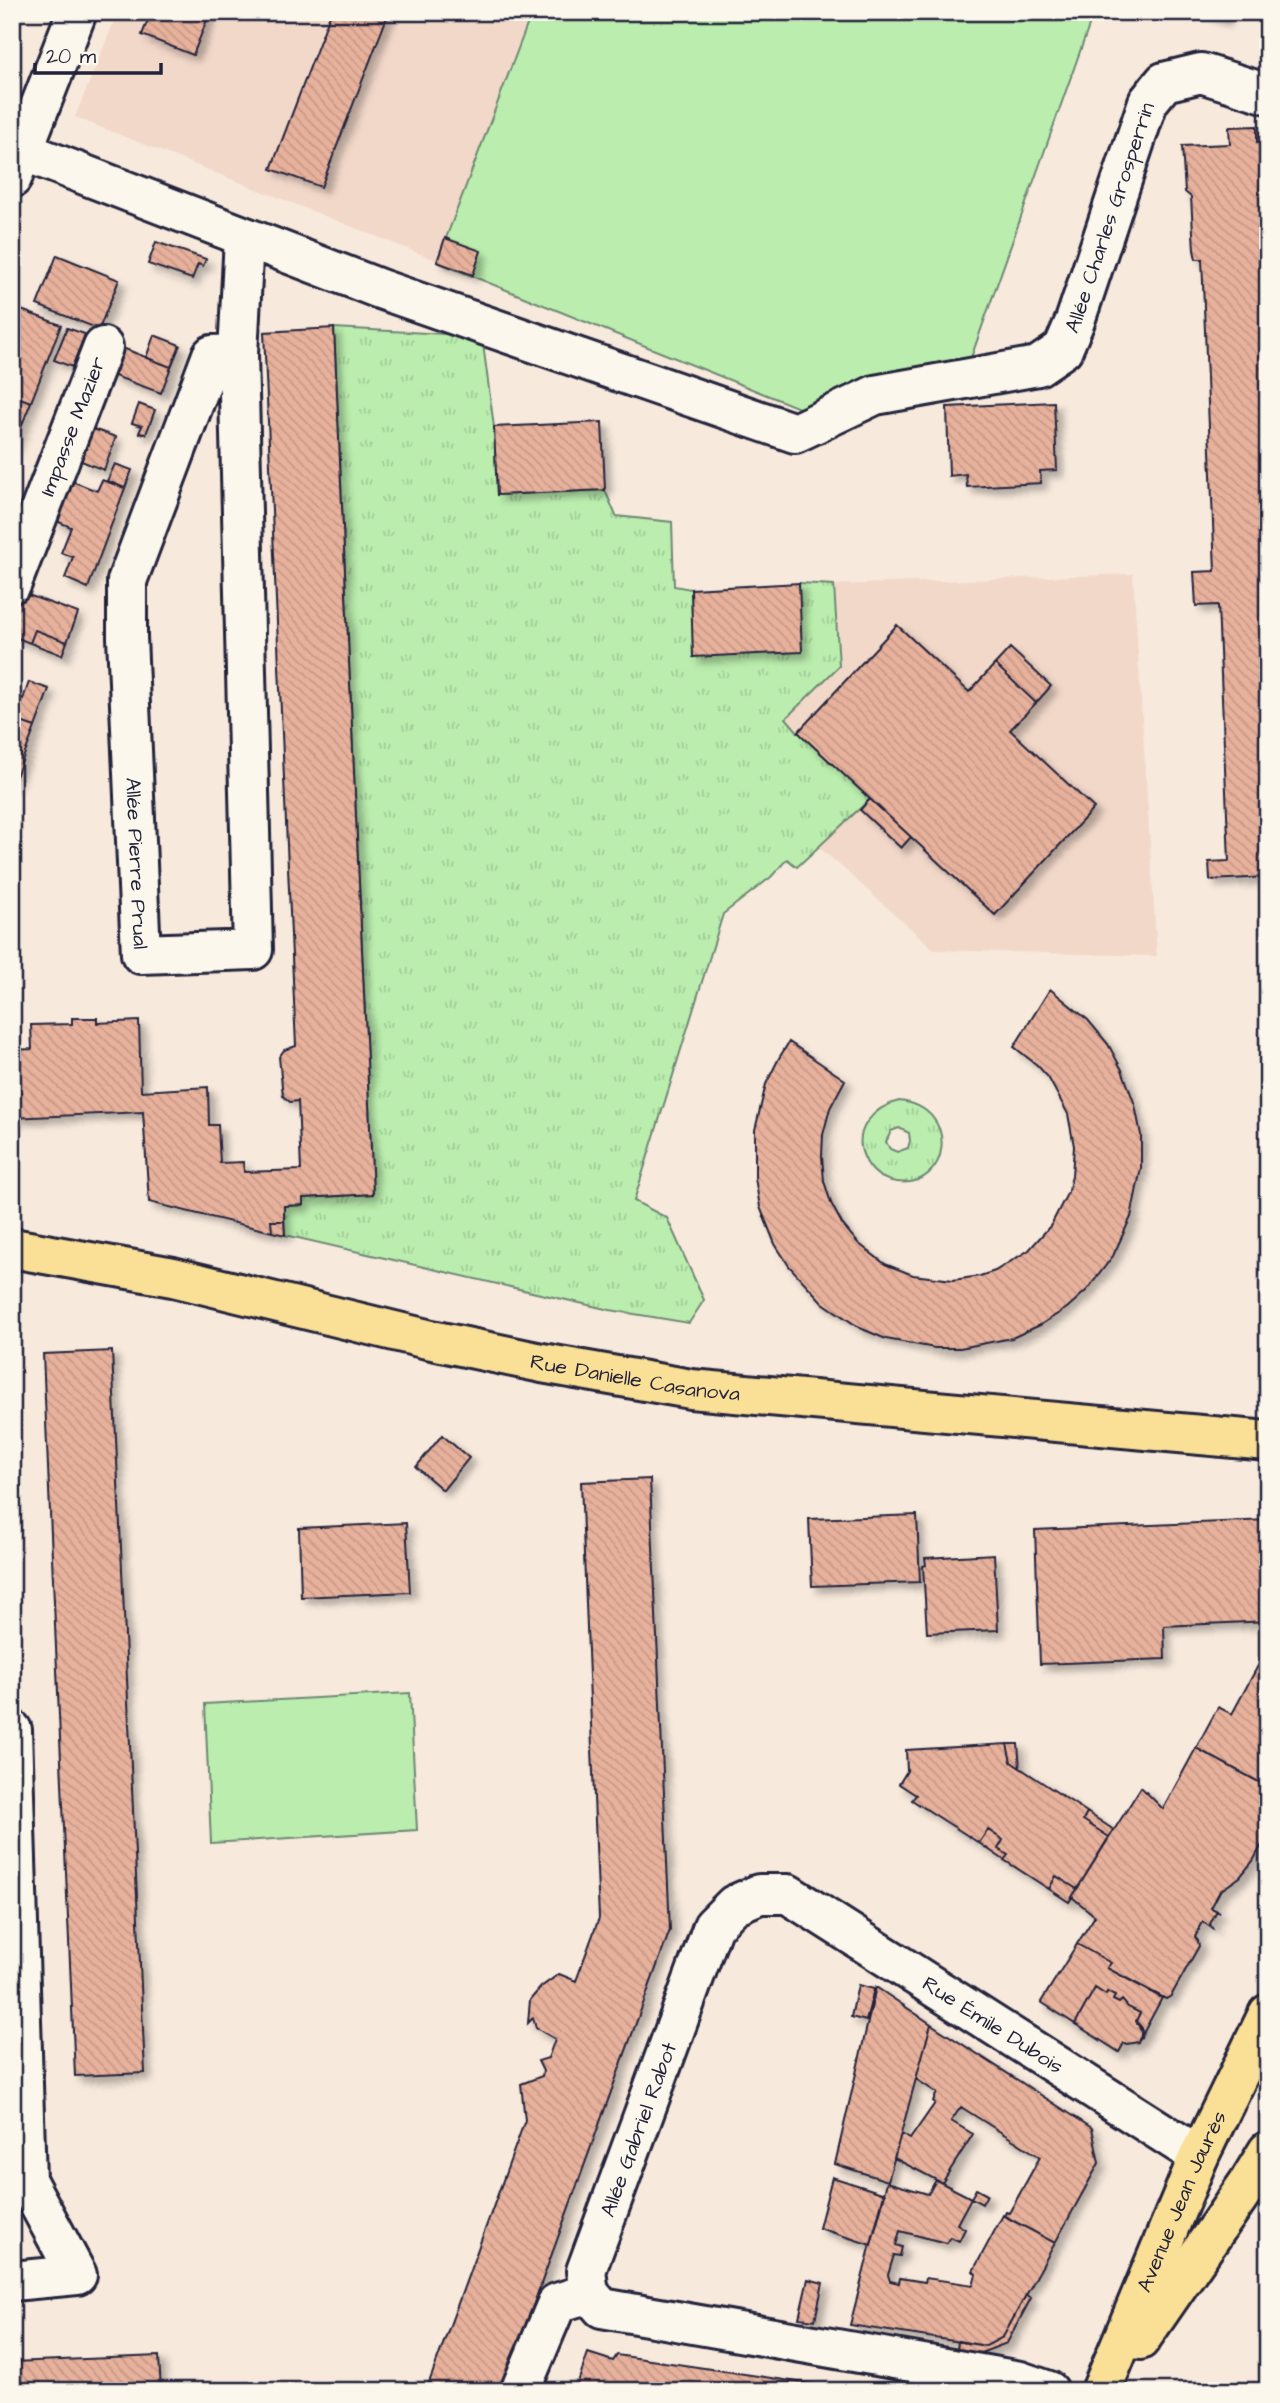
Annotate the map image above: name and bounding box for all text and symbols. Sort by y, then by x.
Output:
scale bar [35,32,161,76]
text: 20 m [46,42,97,71]
street label: Allée Charles Grosperrin [1057,99,1161,337]
street label: Impasse Mazier [32,352,113,500]
street label: Allée Pierre Prual [119,777,155,950]
street label: Rue Danielle Casanova [528,1346,742,1408]
street label: Rue Émile Dubois [917,1969,1069,2081]
street label: Allée Gabriel Rabot [593,2038,684,2221]
street label: Avenue Jean Jaurès [1129,2106,1233,2296]

